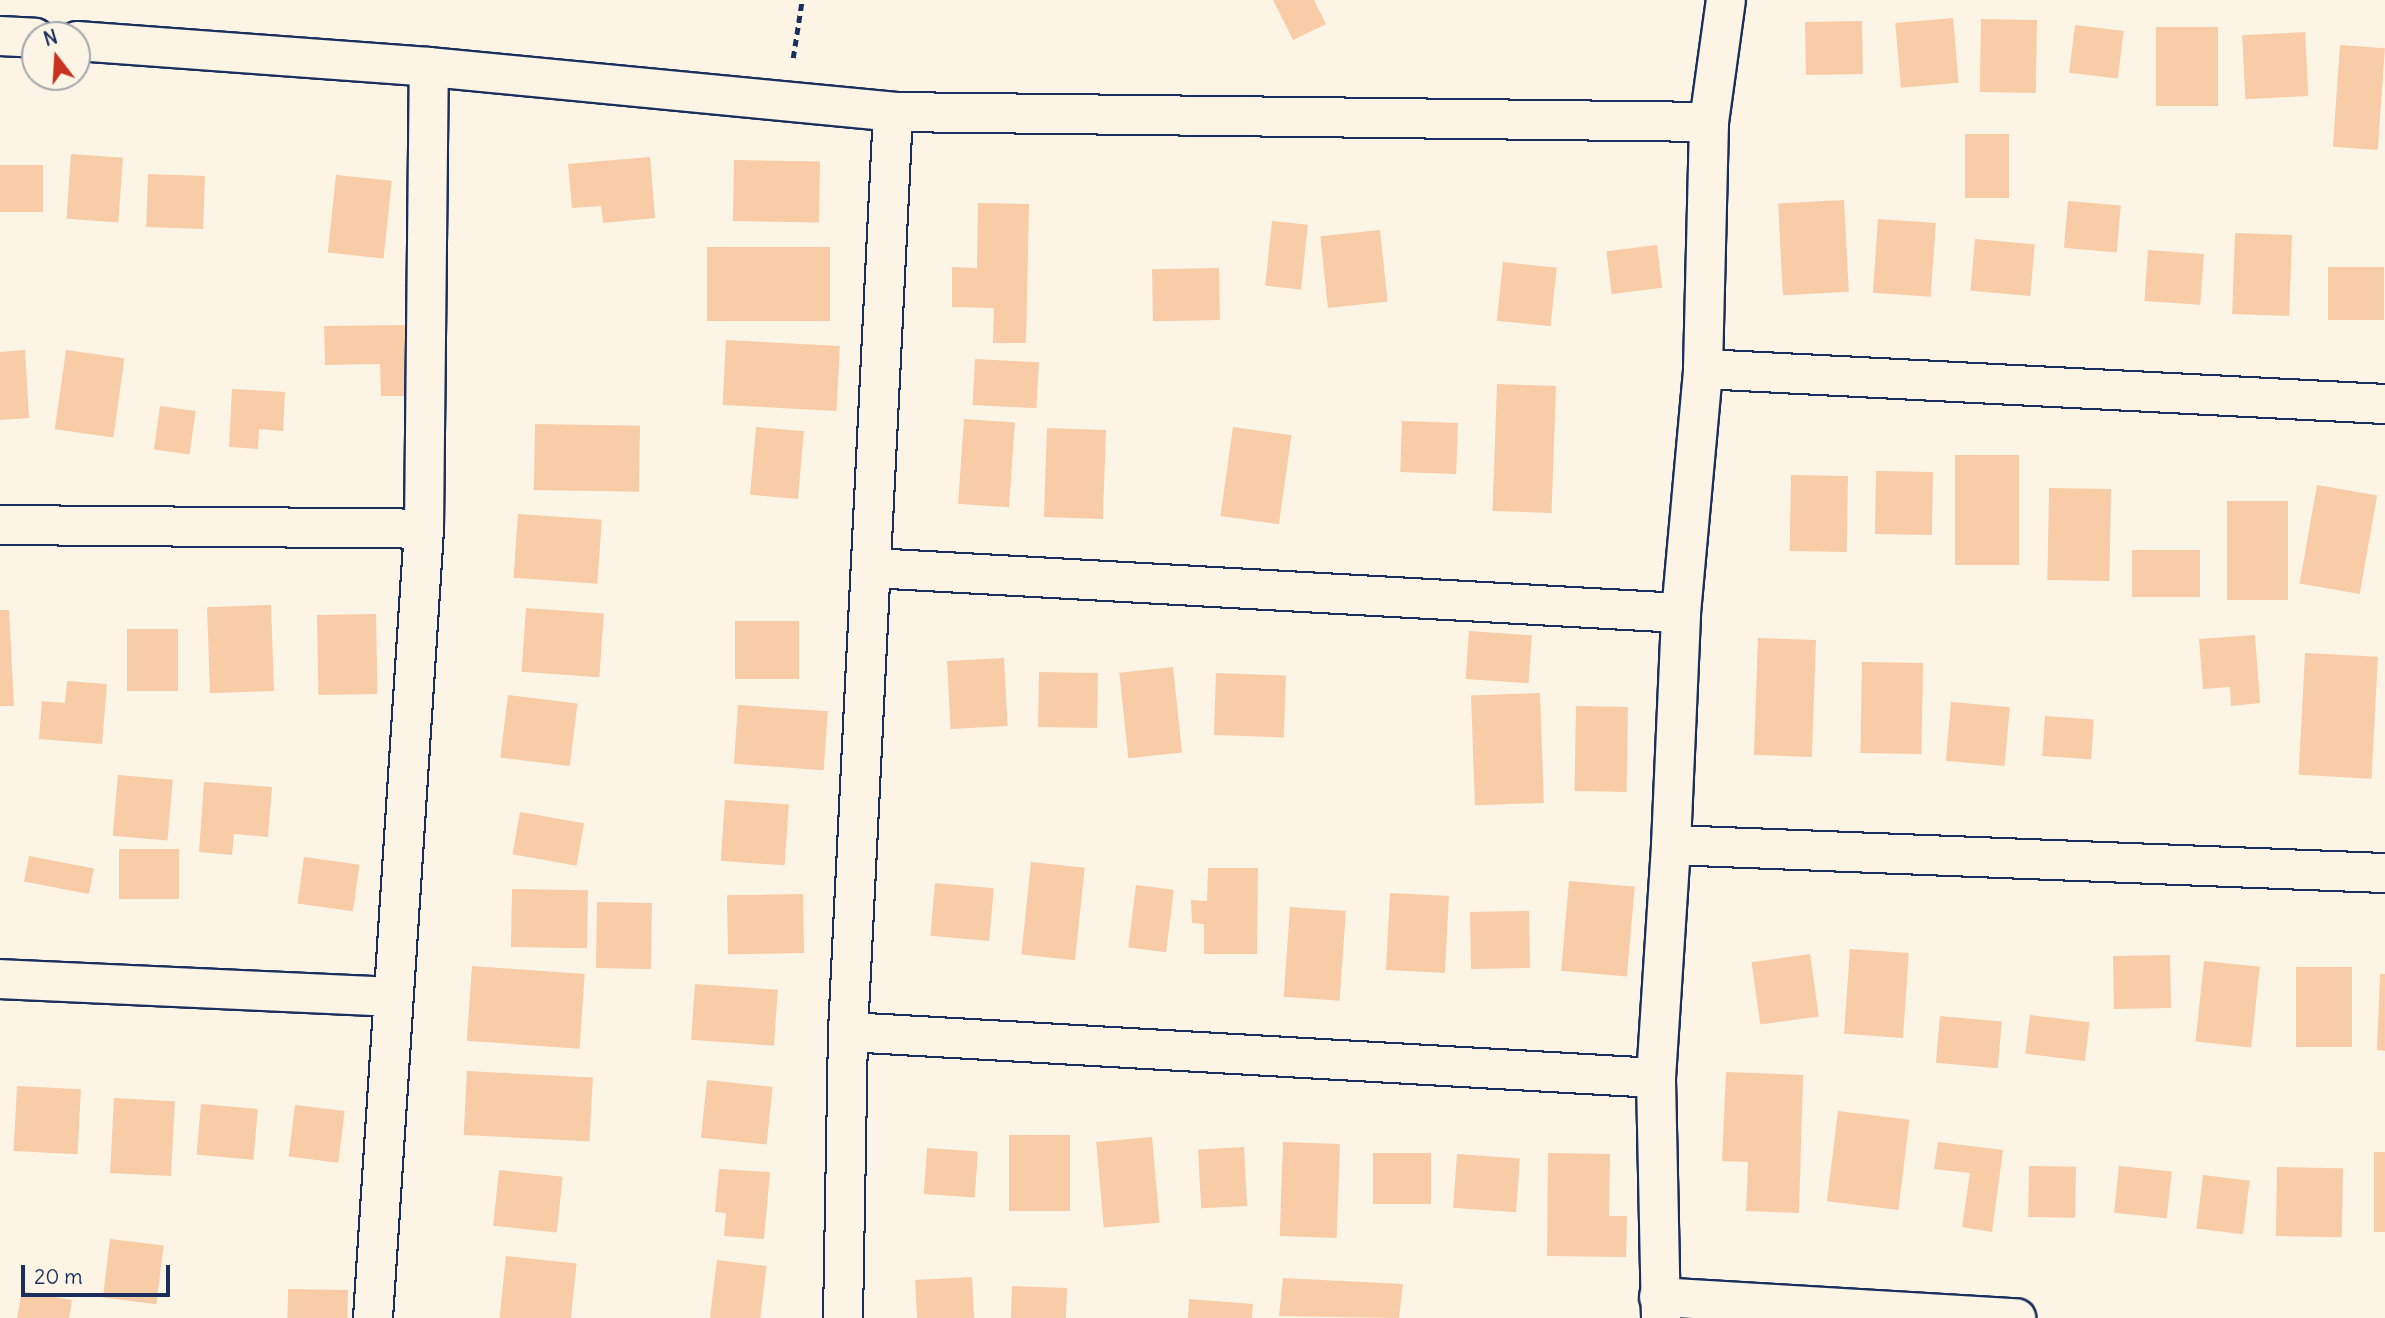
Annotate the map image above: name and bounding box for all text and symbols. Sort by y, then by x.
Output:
north arrow [21,21,91,91]
text: N [41,24,60,51]
scale bar [24,1252,173,1296]
text: 20 m [34,1263,83,1290]

